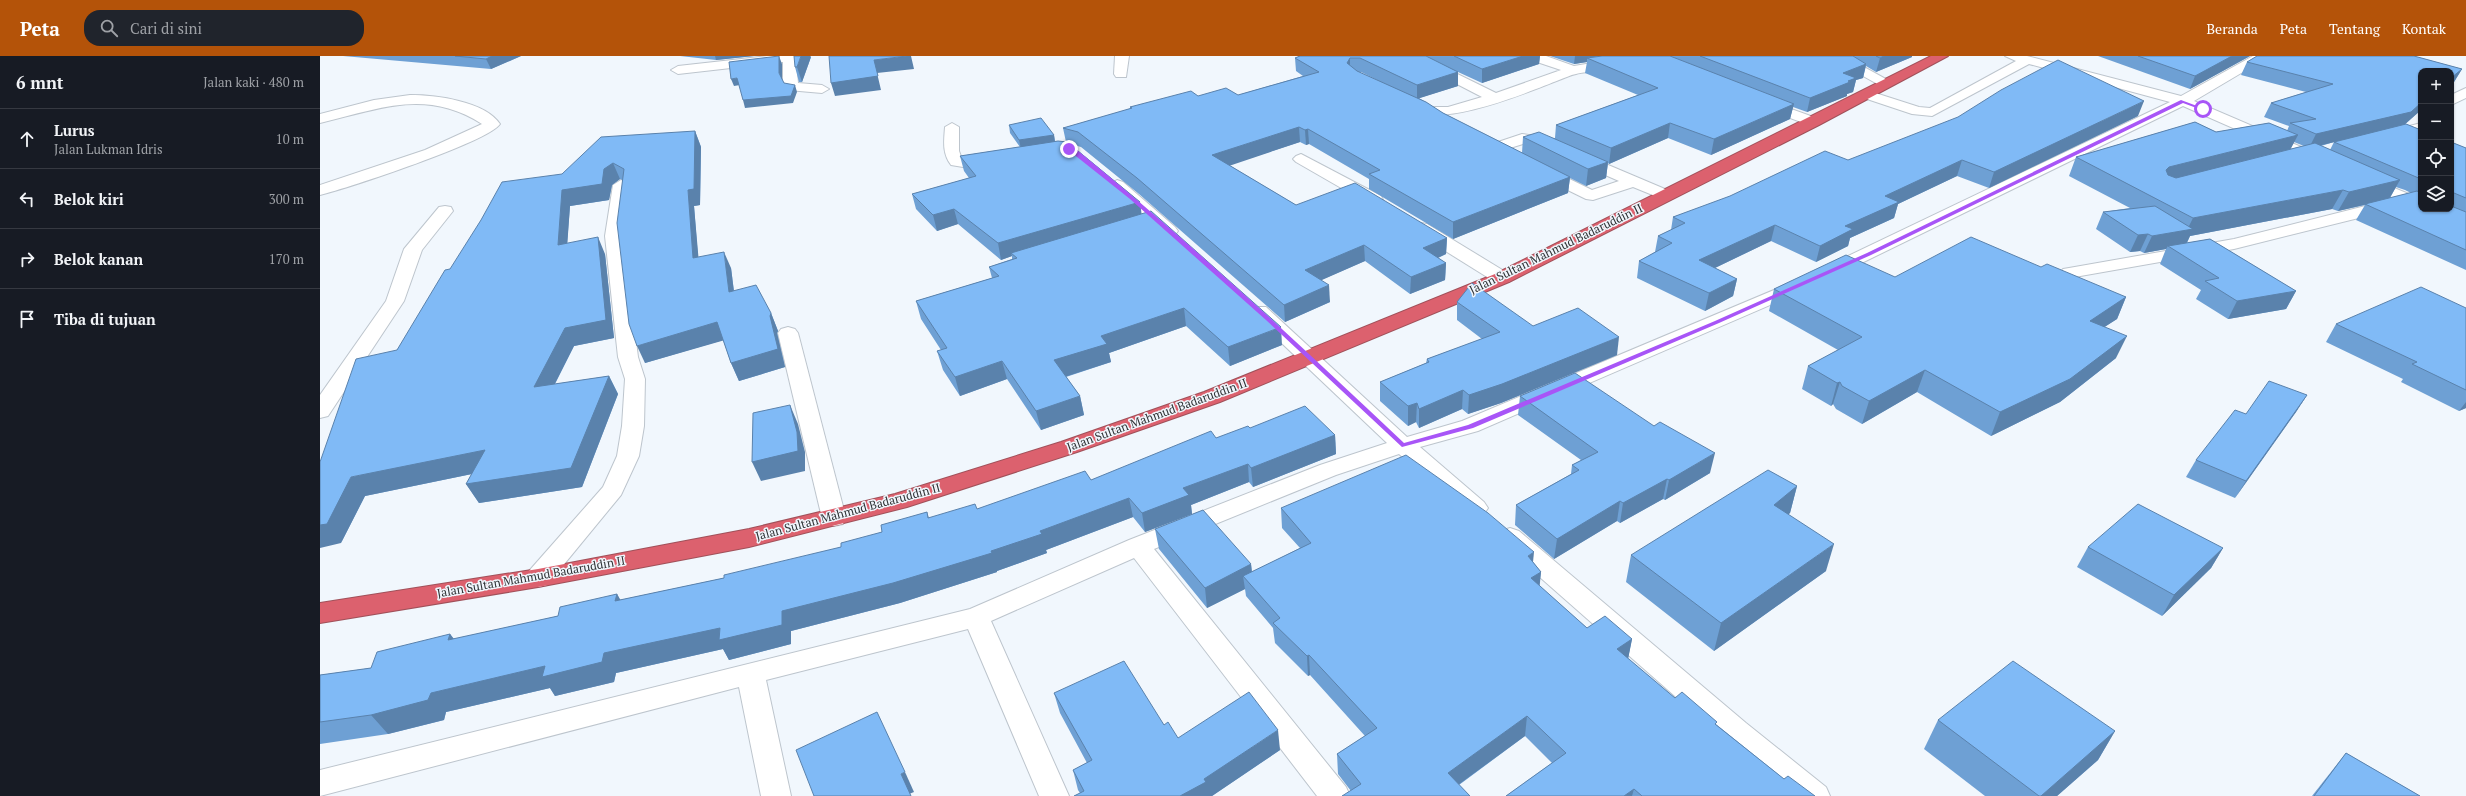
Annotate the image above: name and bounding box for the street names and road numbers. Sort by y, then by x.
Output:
street label: Jalan Sultan Mahmud Badaruddin II [1467,200,1645,297]
street label: Jalan Sultan Mahmud Badaruddin II [1065,375,1249,454]
street label: Jalan Sultan Mahmud Badaruddin II [754,480,942,543]
street label: Jalan Sultan Mahmud Badaruddin II [436,553,626,600]

